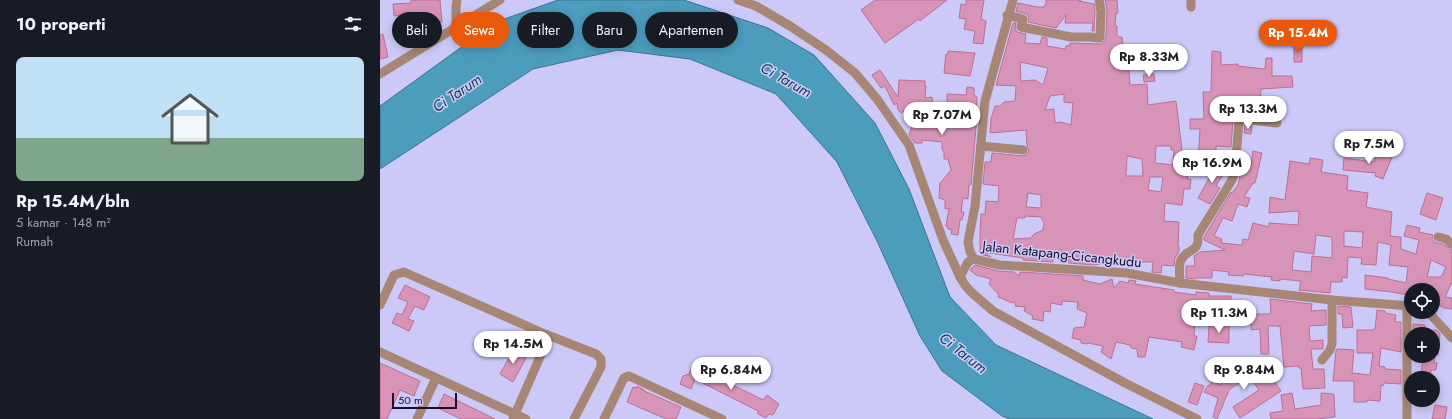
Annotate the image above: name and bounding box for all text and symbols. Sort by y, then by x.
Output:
text: 10 properti [16,12,106,36]
chip: Beli [392,12,442,48]
chip: Sewa [450,12,509,48]
chip: Filter [517,12,574,48]
chip: Baru [582,12,637,48]
chip: Apartemen [645,12,738,48]
icon: filters [342,13,364,35]
pin: Rp 15.4M [1257,20,1339,54]
text: Rp 15.4M [1268,23,1328,42]
pin: Rp 8.33M [1108,44,1190,78]
text: Rp 8.33M [1119,47,1179,66]
water label: Ci Tarum [756,57,816,103]
water label: Ci Tarum [428,68,486,118]
icon: home [154,83,226,155]
pin: Rp 13.3M [1207,96,1289,130]
text: Rp 13.3M [1219,99,1277,118]
pin: Rp 7.07M [901,102,983,136]
text: Rp 7.07M [912,105,972,124]
pin: Rp 7.5M [1332,131,1406,165]
text: Rp 7.5M [1343,134,1395,153]
pin: Rp 16.9M [1171,150,1253,184]
text: Rp 16.9M [1182,153,1242,172]
text: Rp 15.4M/bln [16,189,130,213]
text: 5 kamar · 148 m² [16,213,111,232]
text: Rumah [16,232,53,251]
street label: Jalan Katapang-Cicangkudu [979,235,1143,272]
map controls [1404,283,1440,407]
button: locate [1404,283,1440,319]
pin: Rp 11.3M [1178,300,1260,334]
text: Rp 11.3M [1190,303,1248,322]
water label: Ci Tarum [934,327,992,379]
button: + [1404,327,1440,363]
pin: Rp 14.5M [472,331,554,365]
text: Rp 14.5M [483,334,543,353]
pin: Rp 6.84M [690,357,772,391]
pin: Rp 9.84M [1203,357,1285,391]
text: Rp 6.84M [700,360,762,379]
text: Rp 9.84M [1213,360,1275,379]
button: − [1404,371,1440,407]
scale bar [392,391,457,410]
text: 50 m [398,392,423,408]

